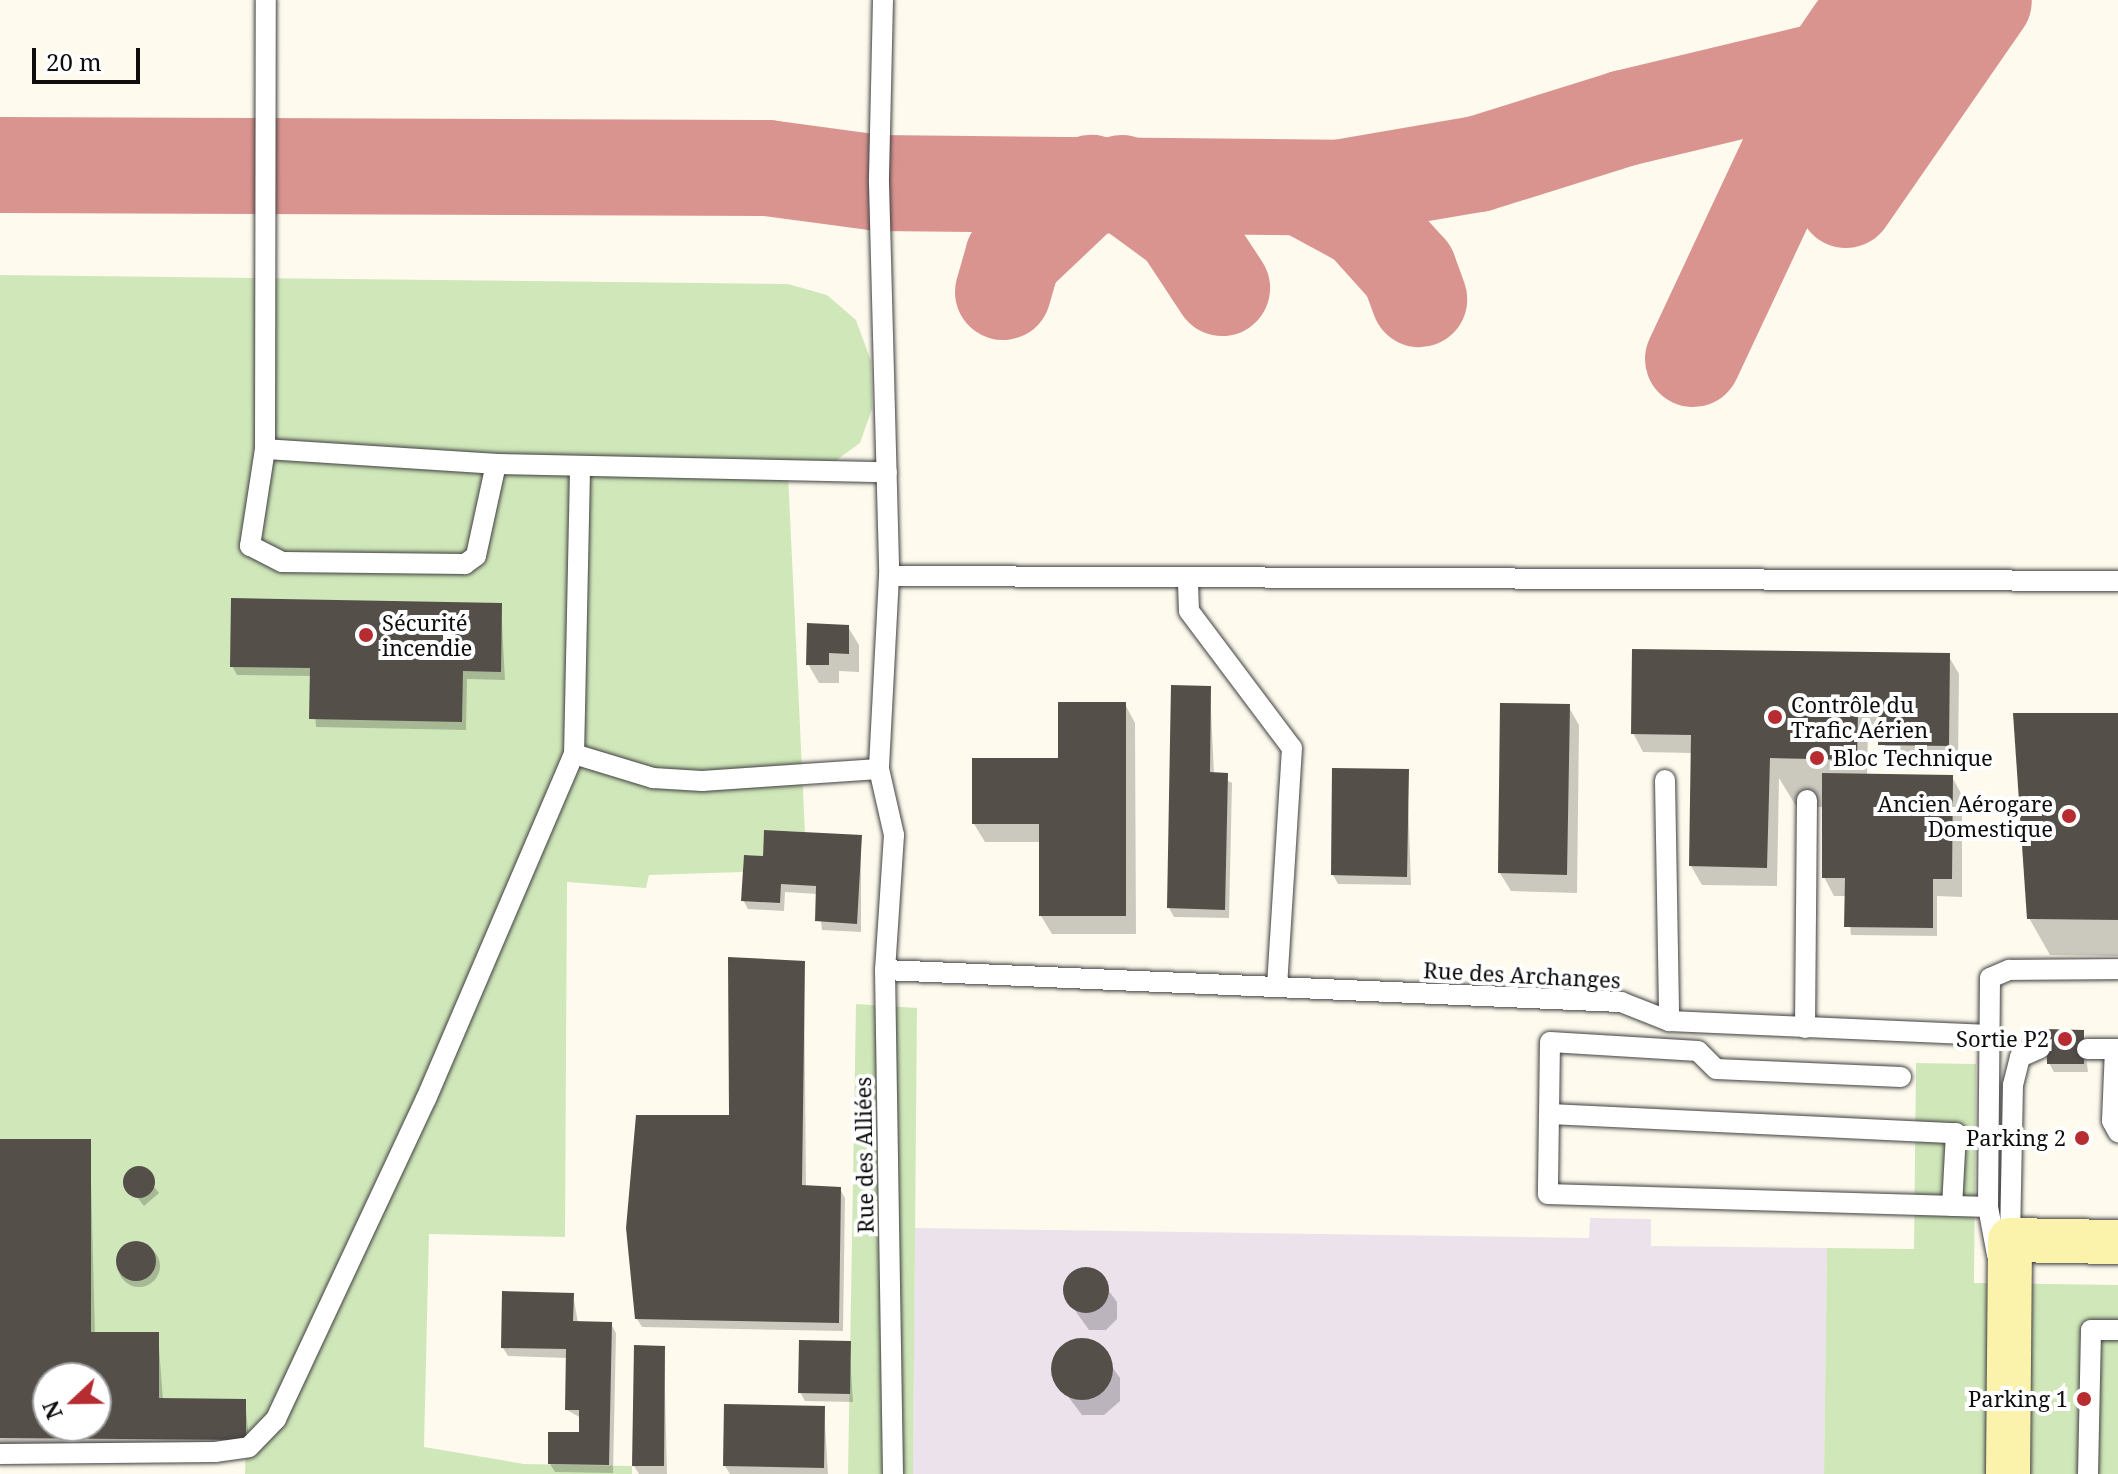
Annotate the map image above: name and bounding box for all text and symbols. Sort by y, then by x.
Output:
scale bar [36,32,144,82]
text: 20 m [46,45,102,78]
place label: Sécurité incendie [382,609,472,660]
marker: Sécurité incendie [357,626,375,644]
place label: Contrôle du Trafic Aérien [1791,691,1928,742]
marker: Contrôle du Trafic Aérien [1766,708,1784,726]
place label: Bloc Technique [1833,745,1993,771]
marker: Bloc Technique [1808,749,1826,767]
place label: Ancien Aérogare Domestique [1878,790,2053,842]
marker: Ancien Aérogare Domestique [2060,807,2078,825]
street label: Rue des Archanges [1423,957,1621,993]
place label: Sortie P2 [1956,1026,2049,1052]
marker: Sortie P2 [2056,1030,2074,1048]
street label: Rue des Alliées [849,1077,879,1233]
place label: Parking 2 [1966,1125,2066,1151]
marker: Parking 2 [2073,1129,2091,1147]
north arrow [32,1362,112,1442]
place label: Parking 1 [1968,1386,2068,1412]
marker: Parking 1 [2075,1390,2093,1408]
text: N [34,1397,69,1424]

